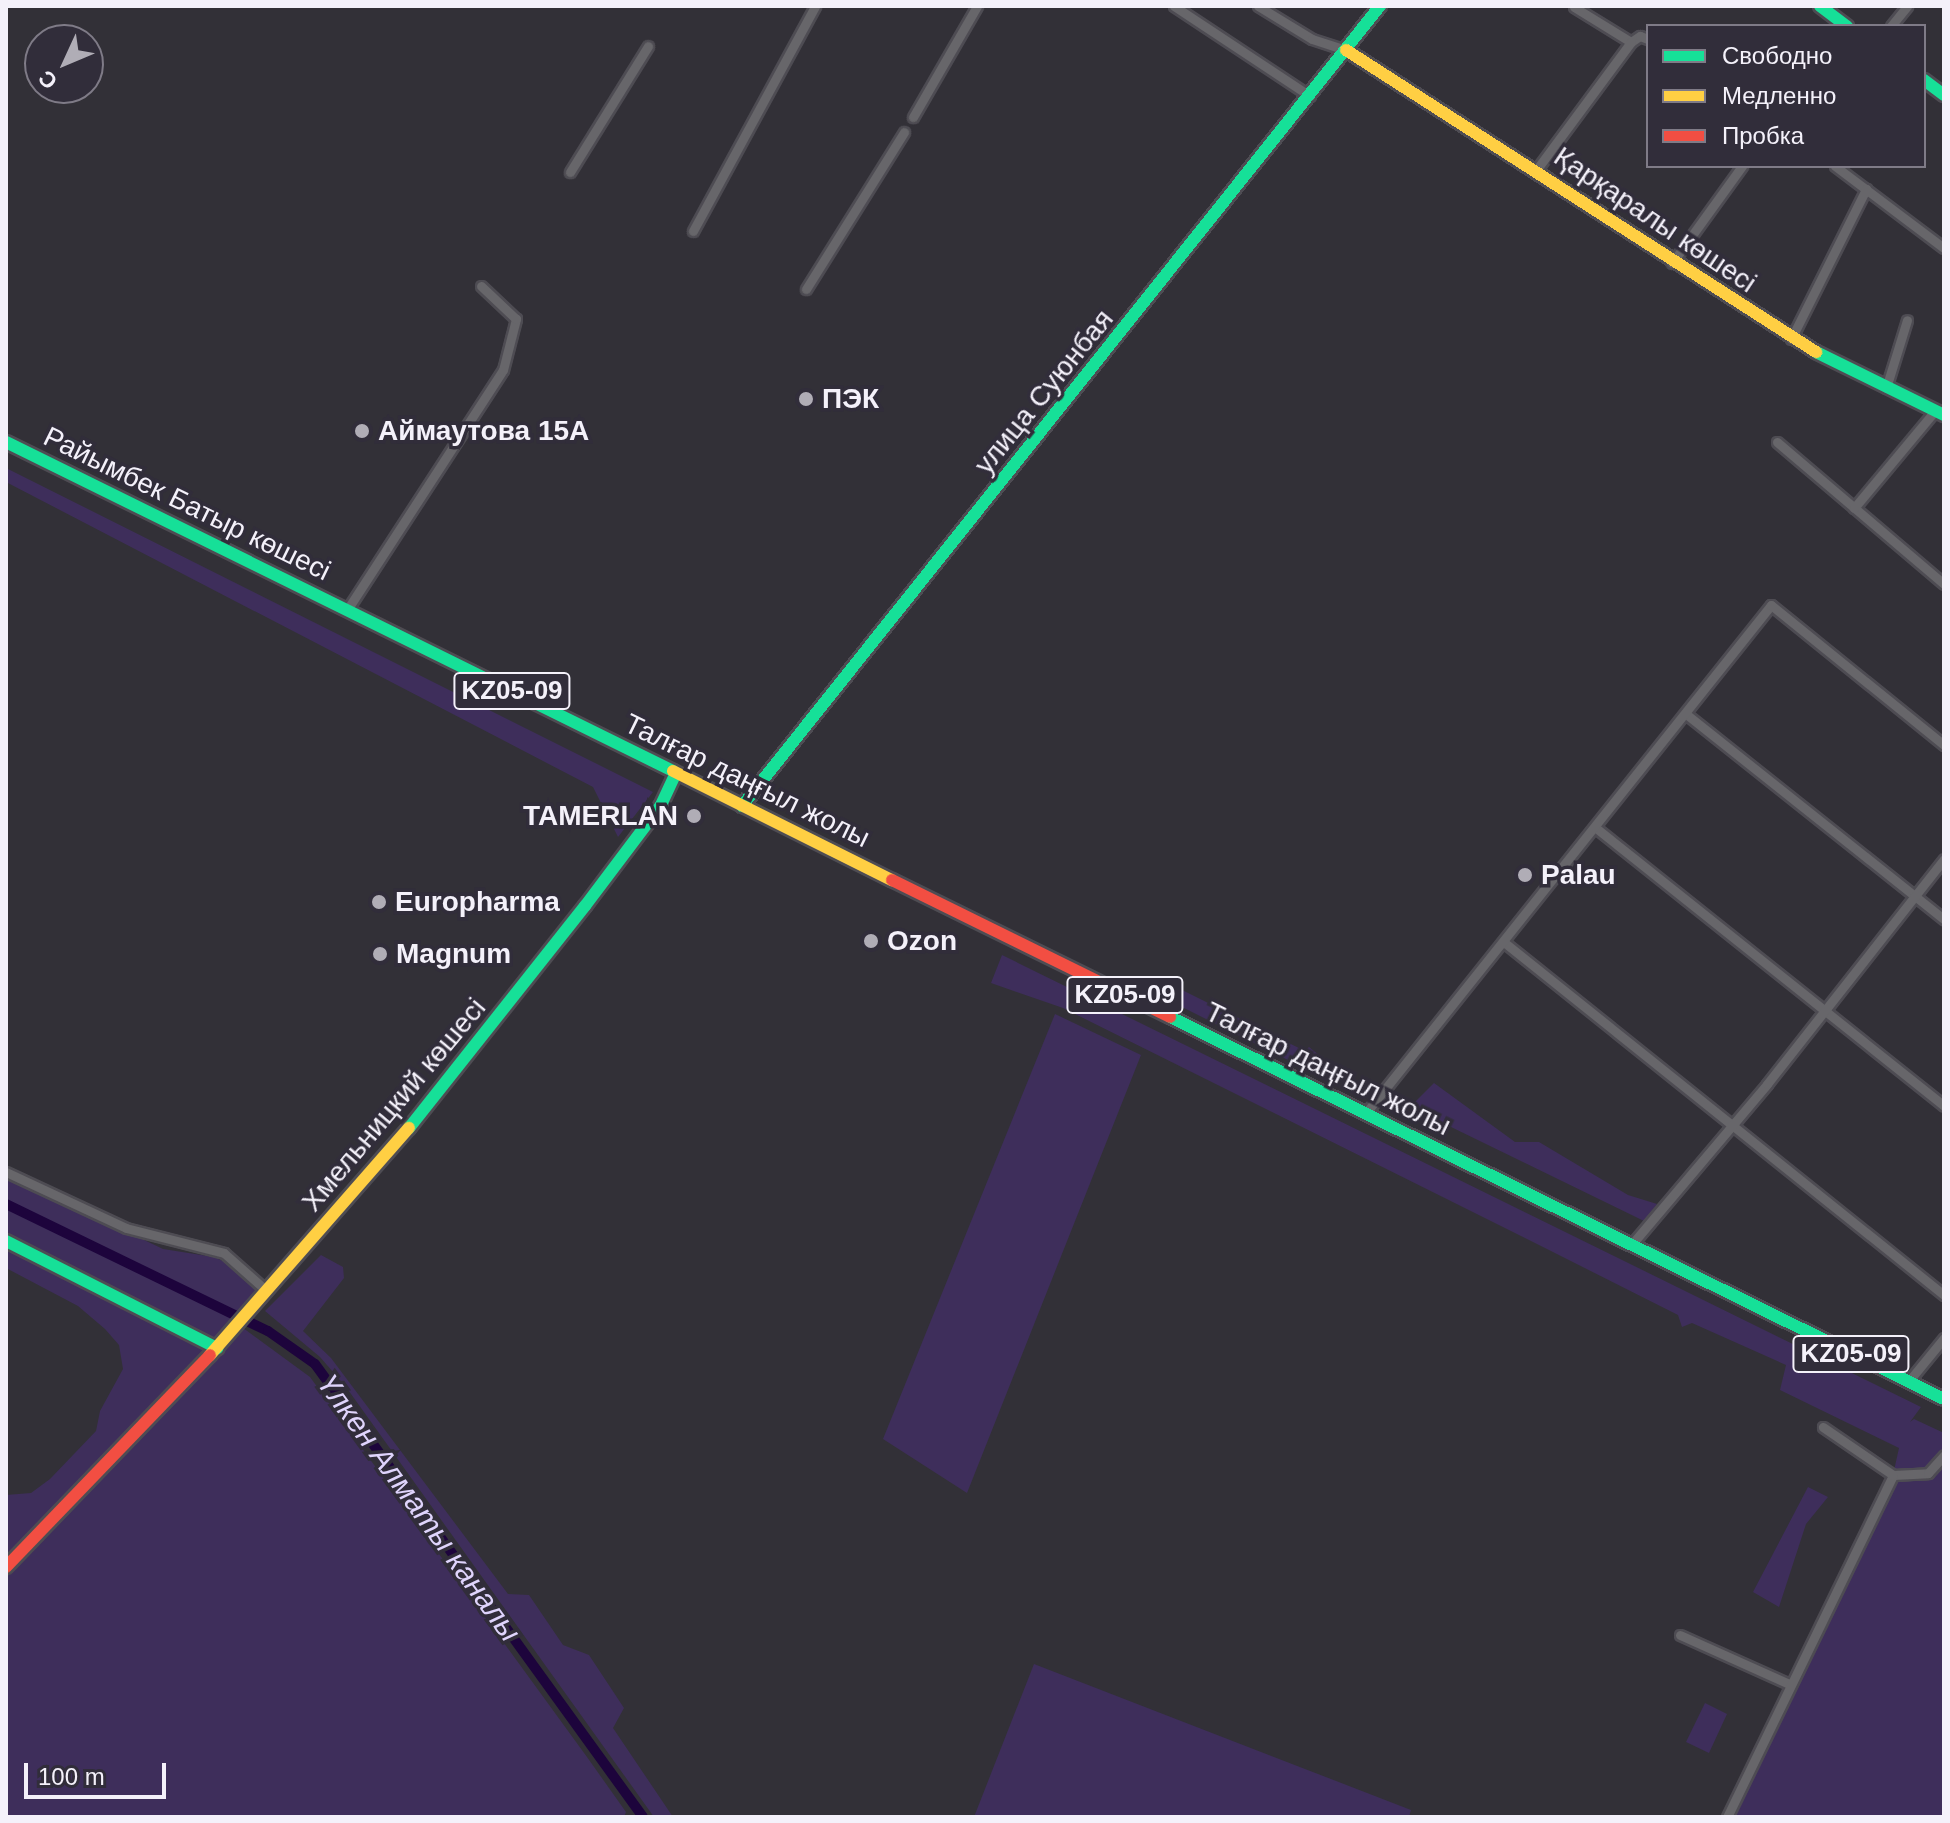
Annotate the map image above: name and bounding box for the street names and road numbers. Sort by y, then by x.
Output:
street label: Қарқаралы көшесі [1547,140,1763,300]
street label: улица Суюнбая [968,303,1120,481]
street label: Райымбек Батыр көшесі [38,420,336,588]
road number: KZ05-09 [452,669,572,713]
street label: Талғар даңғыл жолы [619,707,875,855]
road number: KZ05-09 [1065,973,1185,1017]
street label: Хмельницкий көшесі [295,992,493,1218]
street label: Талғар даңғыл жолы [1200,995,1456,1143]
road number: KZ05-09 [1791,1332,1911,1376]

